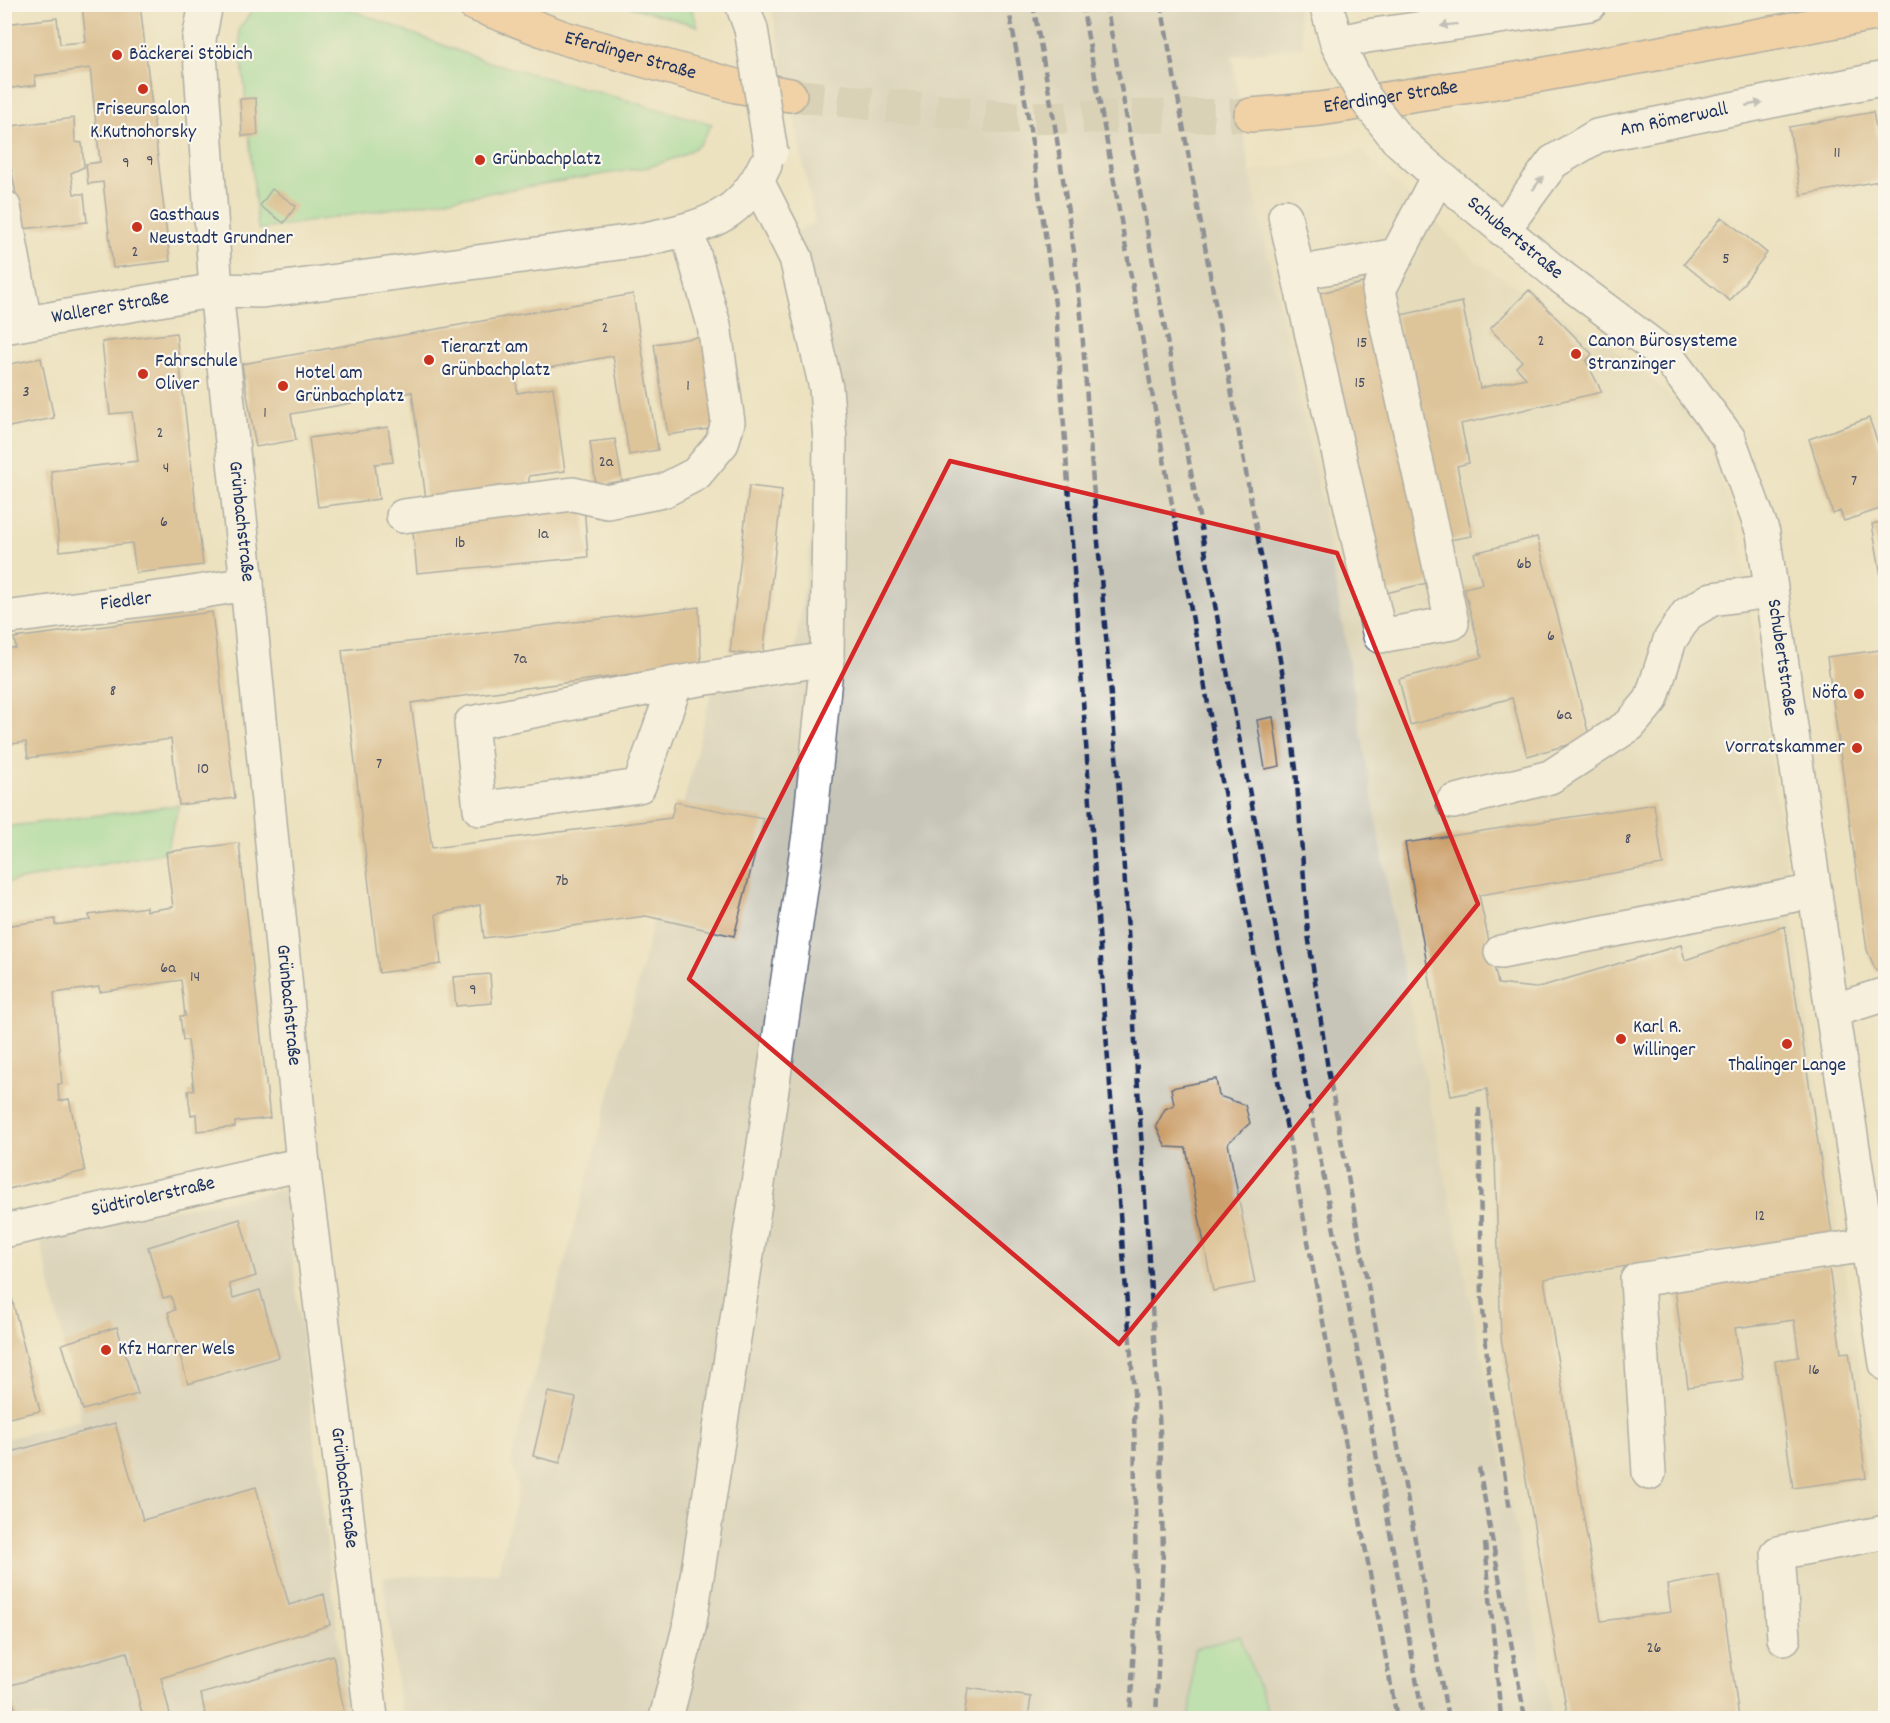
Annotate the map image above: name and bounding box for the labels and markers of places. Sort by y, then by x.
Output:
place label: Bäckerei Stöbich [129,41,253,69]
marker: Bäckerei Stöbich [110,48,124,62]
marker: Friseursalon K.Kutnohorsky [136,82,150,96]
place label: Friseursalon K.Kutnohorsky [90,96,197,147]
place label: Grünbachplatz [492,146,601,174]
marker: Grünbachplatz [473,153,487,167]
place label: Gasthaus Neustadt Grundner [149,202,294,253]
marker: Gasthaus Neustadt Grundner [130,220,144,234]
place label: Canon Bürosysteme Stranzinger [1588,328,1737,379]
place label: Tierarzt am Grünbachplatz [441,334,550,385]
marker: Canon Bürosysteme Stranzinger [1569,347,1583,361]
place label: Fahrschule Oliver [155,348,238,399]
marker: Tierarzt am Grünbachplatz [422,353,436,367]
place label: Hotel am Grünbachplatz [295,360,404,411]
marker: Fahrschule Oliver [136,367,150,381]
marker: Hotel am Grünbachplatz [276,379,290,393]
place label: Nöfa [1812,680,1848,708]
marker: Nöfa [1852,687,1866,701]
place label: Vorratskammer [1725,734,1846,762]
marker: Vorratskammer [1850,741,1864,755]
place label: Karl R. Willinger [1633,1014,1696,1065]
marker: Karl R. Willinger [1614,1032,1628,1046]
marker: Thalinger Lange [1780,1037,1794,1051]
place label: Thalinger Lange [1728,1052,1846,1080]
place label: Kfz Harrer Wels [118,1336,235,1364]
marker: Kfz Harrer Wels [99,1343,113,1357]

